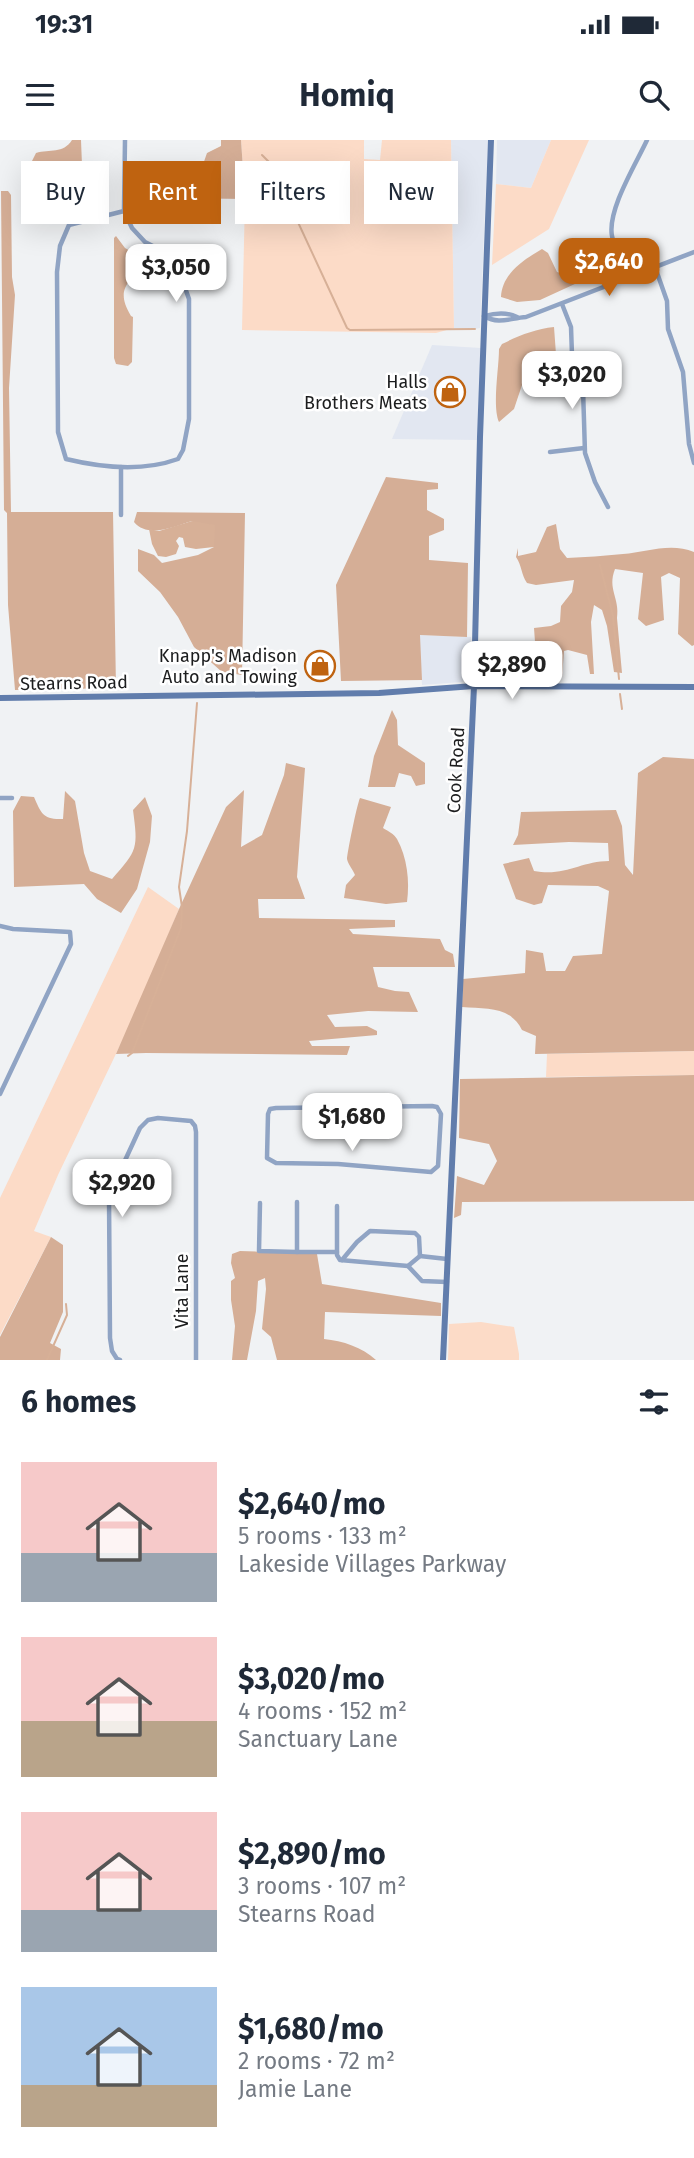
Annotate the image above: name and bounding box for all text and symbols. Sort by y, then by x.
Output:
text: 19:31 [35,9,93,40]
icon: menu [21,76,59,114]
text: Homiq [299,76,395,114]
icon: search [635,76,673,114]
chip: Buy [21,161,109,224]
chip: Rent [123,161,221,224]
chip: Filters [235,161,350,224]
chip: New [364,161,458,224]
pin: $2,640 [552,239,666,298]
pin: $3,050 [119,244,233,304]
text: $2,640 [574,247,644,275]
text: $3,050 [141,253,211,281]
pin: $3,020 [515,352,629,411]
text: $3,020 [538,360,606,388]
place label: Halls Brothers Meats [304,371,427,414]
shop icon: Halls Brothers Meats [433,375,467,409]
pin: $2,890 [455,642,569,701]
place label: Knapp's Madison Auto and Towing [159,645,298,688]
shop icon: Knapp's Madison Auto and Towing [303,649,337,683]
text: $2,890 [477,650,547,678]
street label: Stearns Road [20,671,128,695]
street label: Cook Road [443,726,469,814]
pin: $1,680 [295,1094,409,1153]
text: $1,680 [318,1102,386,1130]
pin: $2,920 [65,1160,179,1219]
text: $2,920 [88,1168,156,1196]
street label: Vita Lane [171,1254,193,1328]
icon: filters [635,1383,673,1421]
text: 6 homes [21,1384,136,1420]
text: $2,640/mo [238,1486,386,1522]
icon: home [77,1490,161,1574]
text: 5 rooms · 133 m² [238,1522,407,1550]
text: Lakeside Villages Parkway [238,1550,506,1578]
text: $3,020/mo [238,1661,385,1697]
icon: home [77,1665,161,1749]
text: 4 rooms · 152 m² [238,1697,407,1725]
text: Sanctuary Lane [238,1725,398,1753]
text: $2,890/mo [238,1836,386,1872]
icon: home [77,1840,161,1924]
text: 3 rooms · 107 m² [238,1872,406,1900]
text: Stearns Road [238,1900,376,1928]
text: $1,680/mo [238,2011,384,2047]
icon: home [77,2015,161,2099]
text: 2 rooms · 72 m² [238,2047,395,2075]
text: Jamie Lane [238,2075,352,2103]

